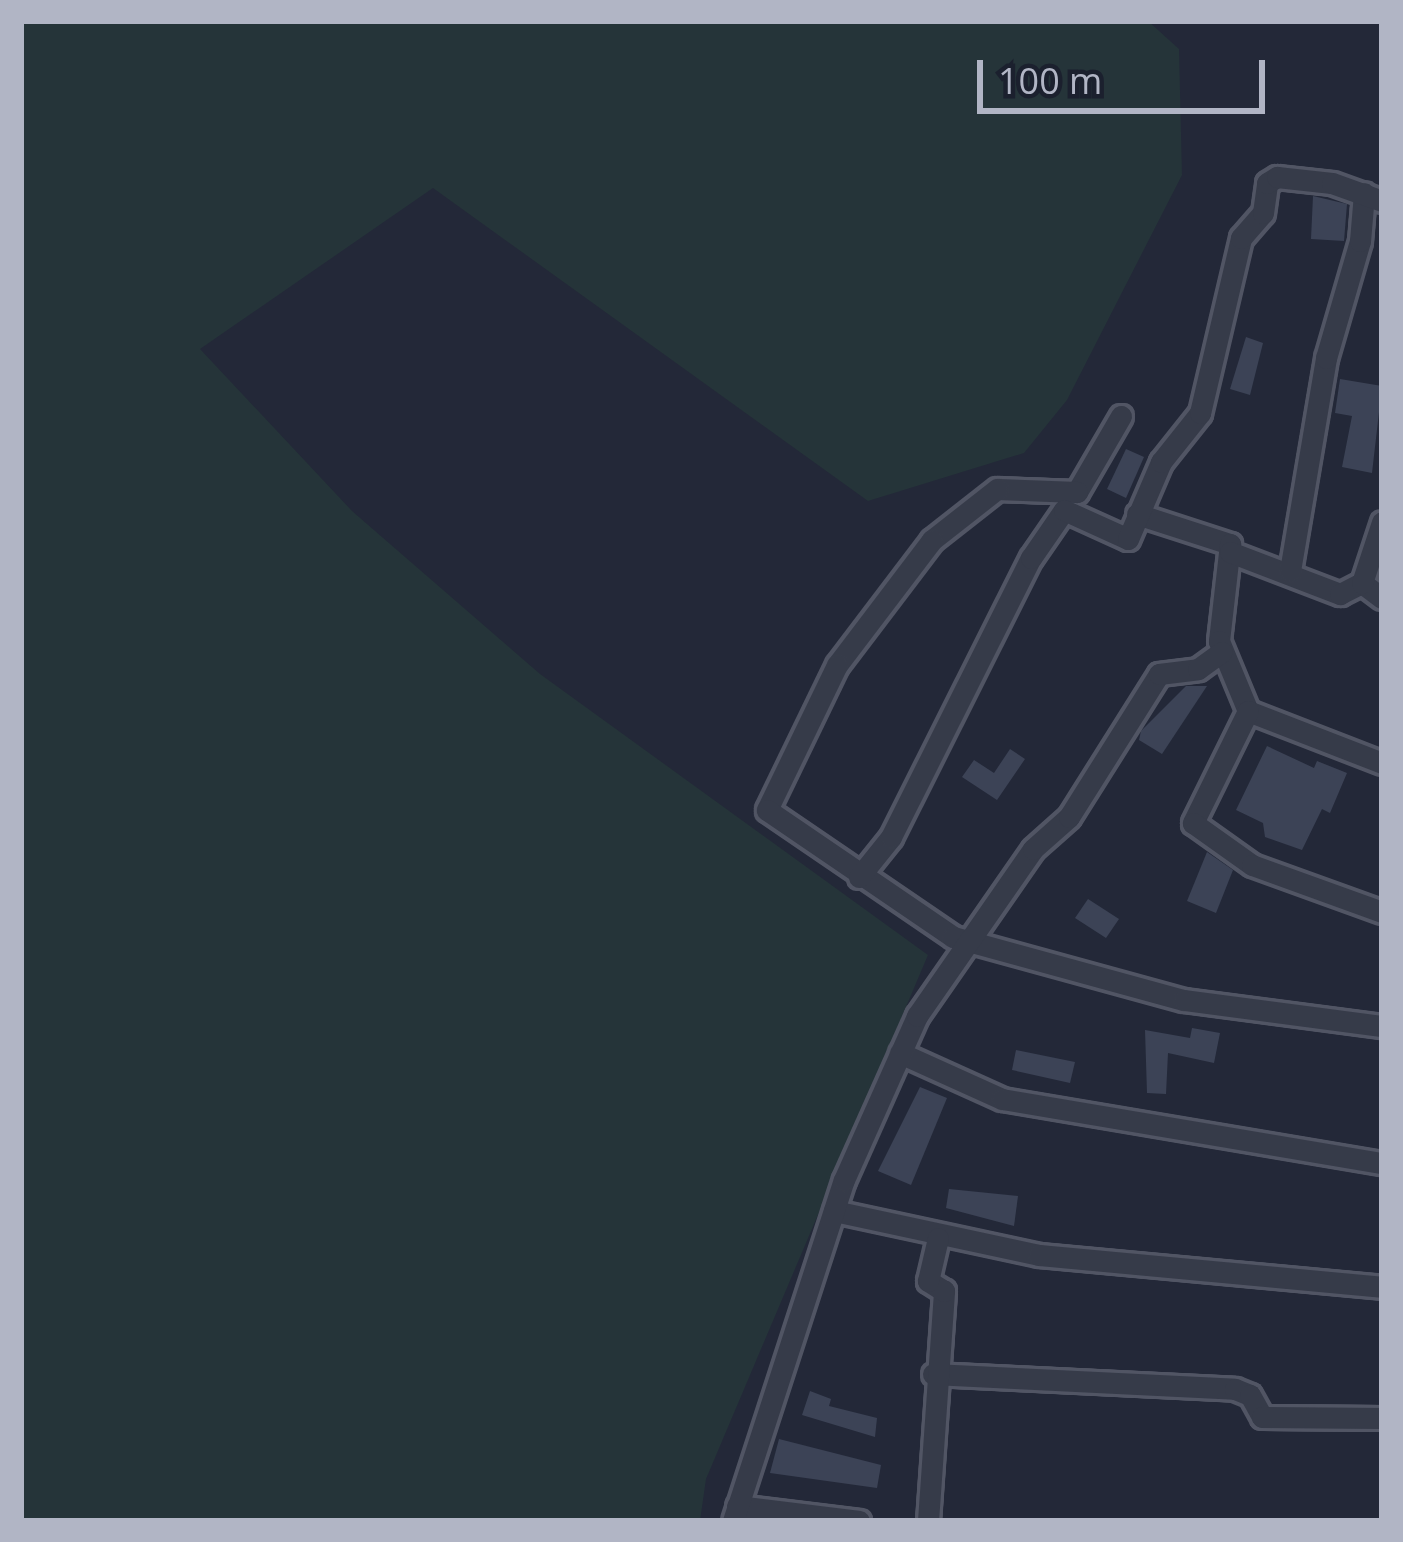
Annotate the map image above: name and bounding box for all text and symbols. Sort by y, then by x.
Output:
scale bar [983,36,1271,110]
text: 100 m [998,56,1102,105]

